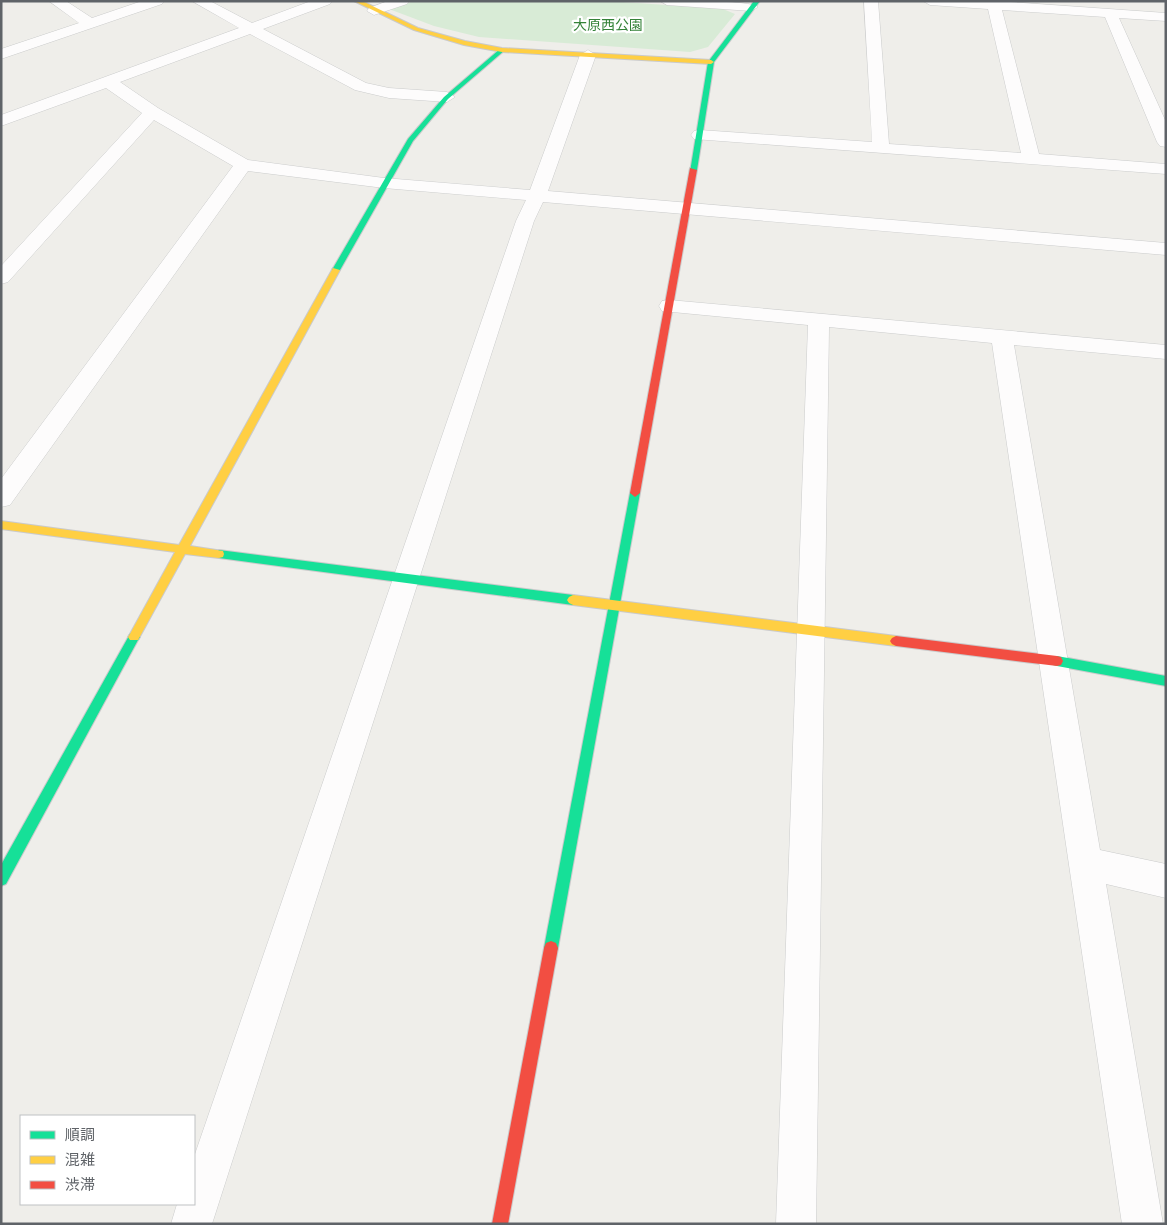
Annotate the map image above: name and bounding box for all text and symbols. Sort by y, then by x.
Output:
park label: 大原西公園 [573,16,643,33]
legend [20,1115,195,1205]
text: 順調 [65,1125,95,1143]
text: 混雑 [65,1150,95,1168]
text: 渋滞 [65,1175,95,1193]

